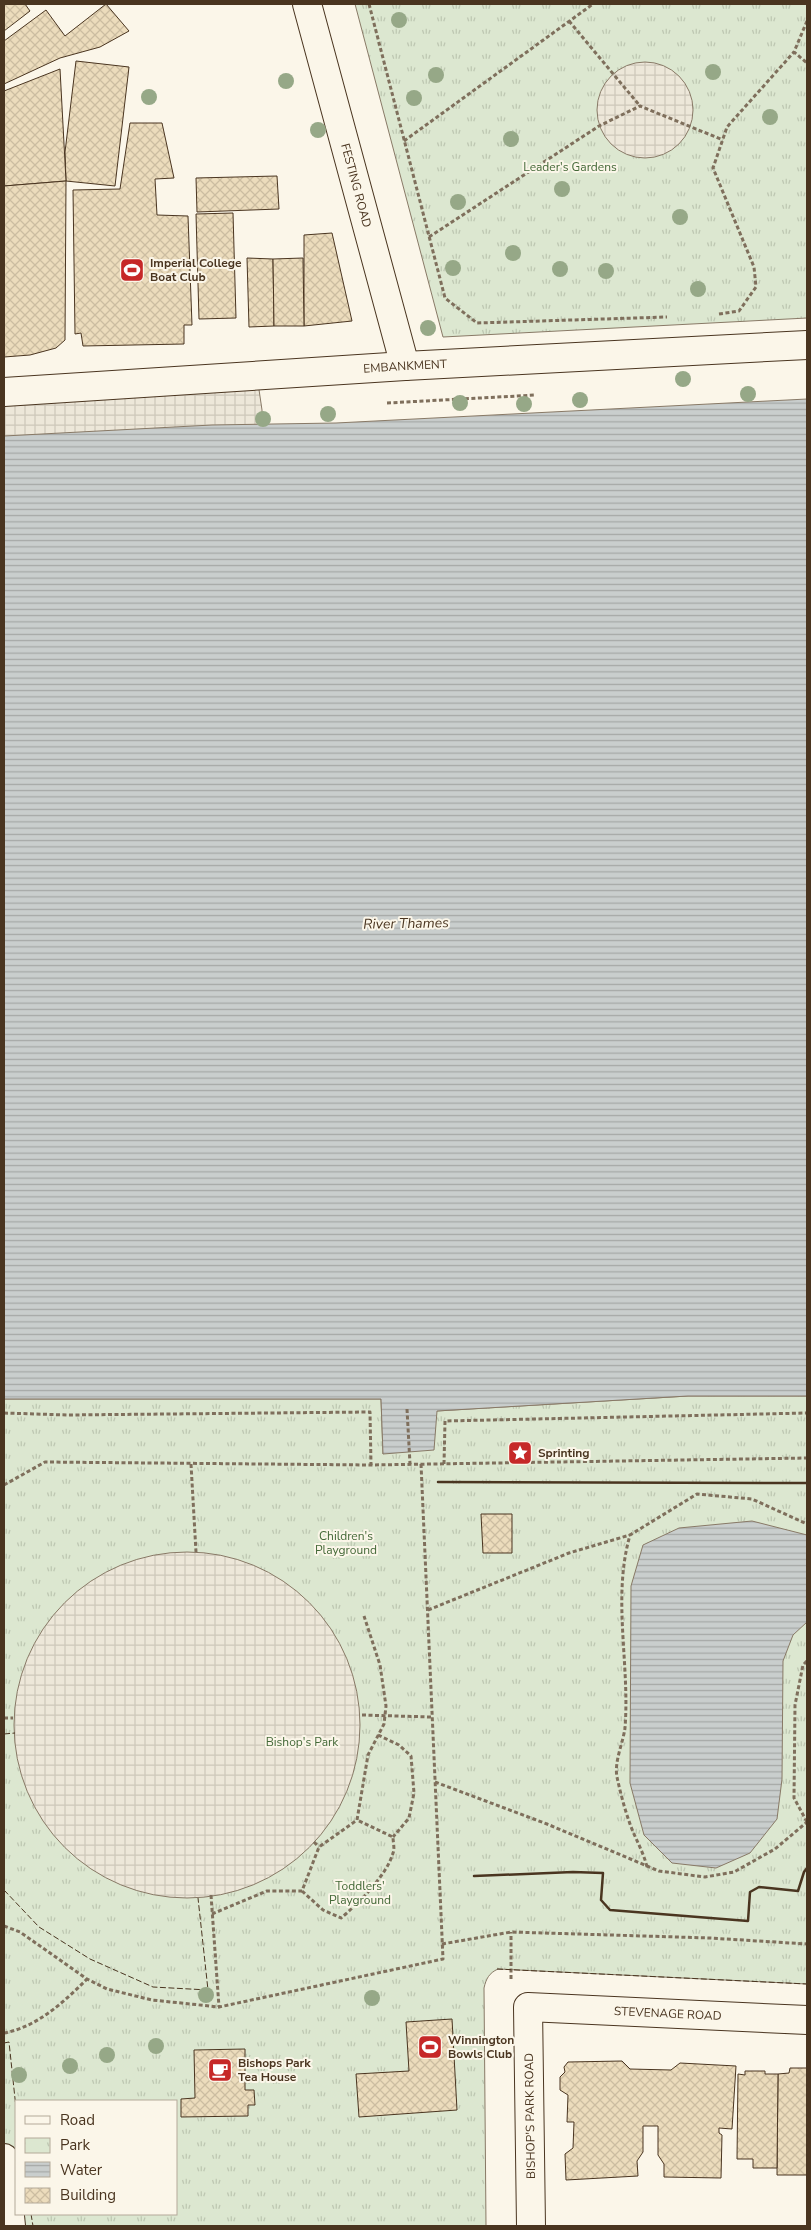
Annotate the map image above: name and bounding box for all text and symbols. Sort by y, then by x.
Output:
street label: FESTING ROAD [337,142,375,229]
park label: Leader's Gardens [523,159,617,175]
place label: Imperial College Boat Club [150,255,242,285]
sports icon: Imperial College Boat Club [119,257,145,283]
street label: EMBANKMENT [363,356,448,377]
water label: River Thames [363,913,449,934]
place icon: Sprinting [507,1440,533,1466]
place label: Sprinting [538,1445,590,1461]
park label: Children's Playground [315,1528,377,1558]
park label: Bishop's Park [266,1734,339,1750]
park label: Toddlers' Playground [329,1878,391,1908]
street label: STEVENAGE ROAD [614,2003,722,2024]
place label: Winnington Bowls Club [448,2032,514,2062]
sports icon: Winnington Bowls Club [417,2034,443,2060]
street label: BISHOP'S PARK ROAD [521,2053,539,2179]
place label: Bishops Park Tea House [238,2055,311,2085]
cafe icon: Bishops Park Tea House [207,2057,233,2083]
legend [15,2100,178,2215]
text: Road [60,2110,95,2130]
text: Park [60,2135,90,2155]
text: Water [60,2160,103,2180]
text: Building [60,2185,116,2205]

